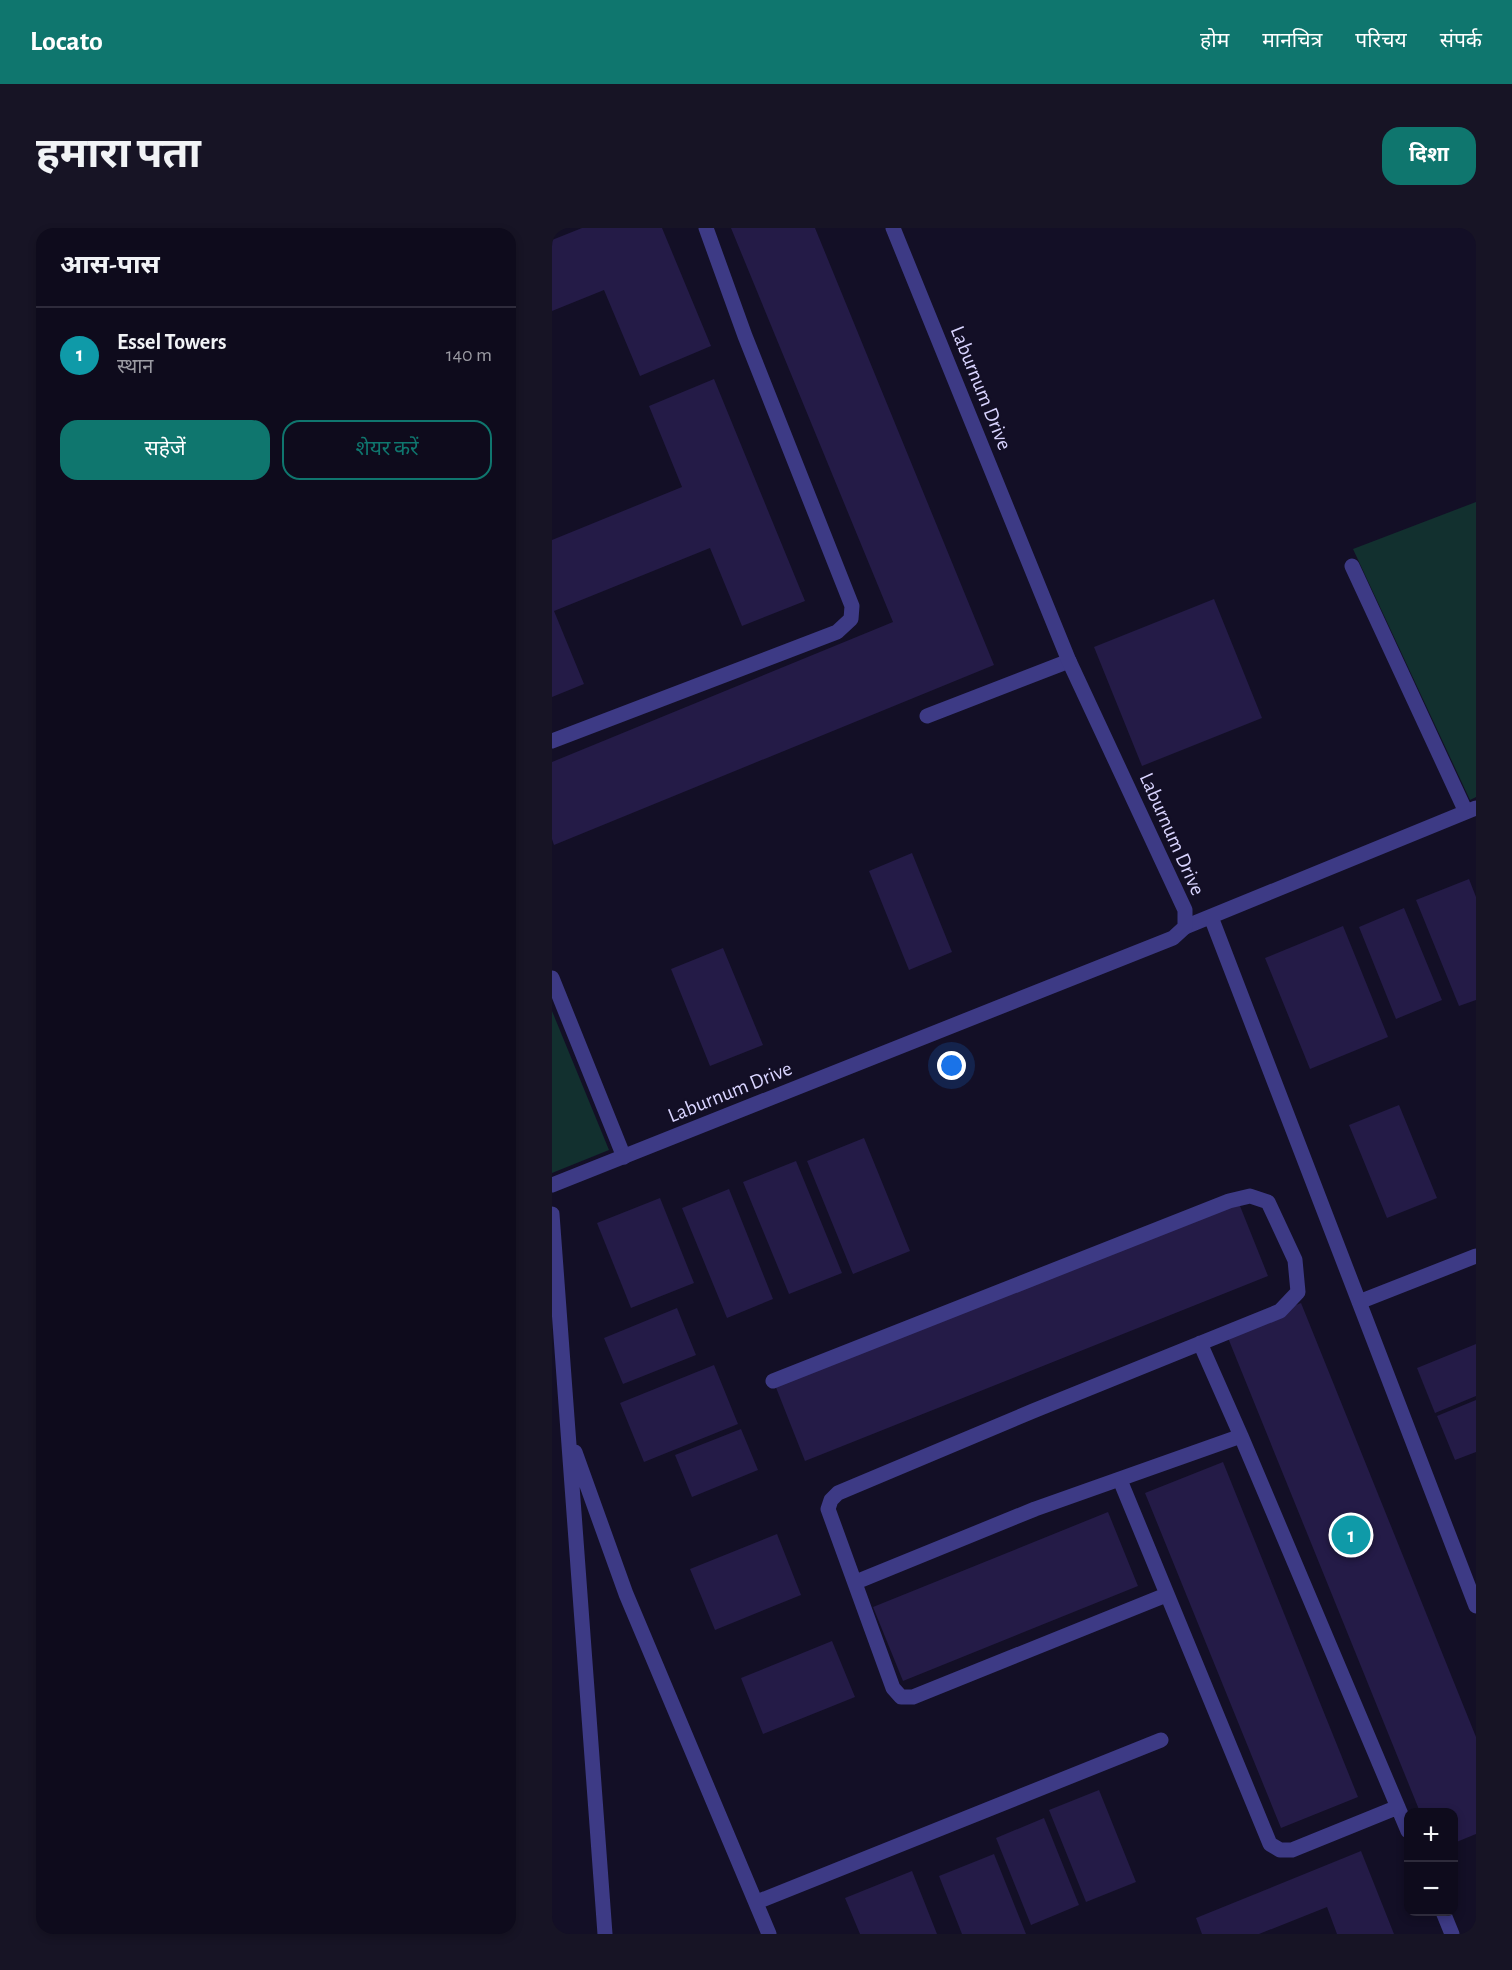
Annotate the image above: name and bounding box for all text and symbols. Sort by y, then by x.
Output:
text: Locato [30,28,103,56]
text: होम [1200,30,1229,51]
text: मानचित्र [1262,30,1322,51]
text: परिचय [1355,30,1407,51]
text: संपर्क [1440,30,1482,51]
button: दिशा [1382,127,1476,185]
text: हमारा पता [36,133,201,175]
text: आस-पास [60,252,160,278]
street label: Laburnum Drive [947,323,1015,453]
text: Essel Towers [117,331,226,353]
text: 1 [76,345,83,365]
text: 140 m [446,345,492,365]
text: स्थान [117,357,153,377]
button: सहेजें [60,420,270,480]
button: शेयर करें [282,420,492,480]
street label: Laburnum Drive [1136,770,1208,898]
your location [937,1051,966,1080]
street label: Laburnum Drive [665,1058,795,1126]
pin: 1 [1332,1512,1370,1558]
map controls [1404,1808,1458,1916]
button: + [1404,1808,1458,1862]
button: − [1404,1862,1458,1916]

